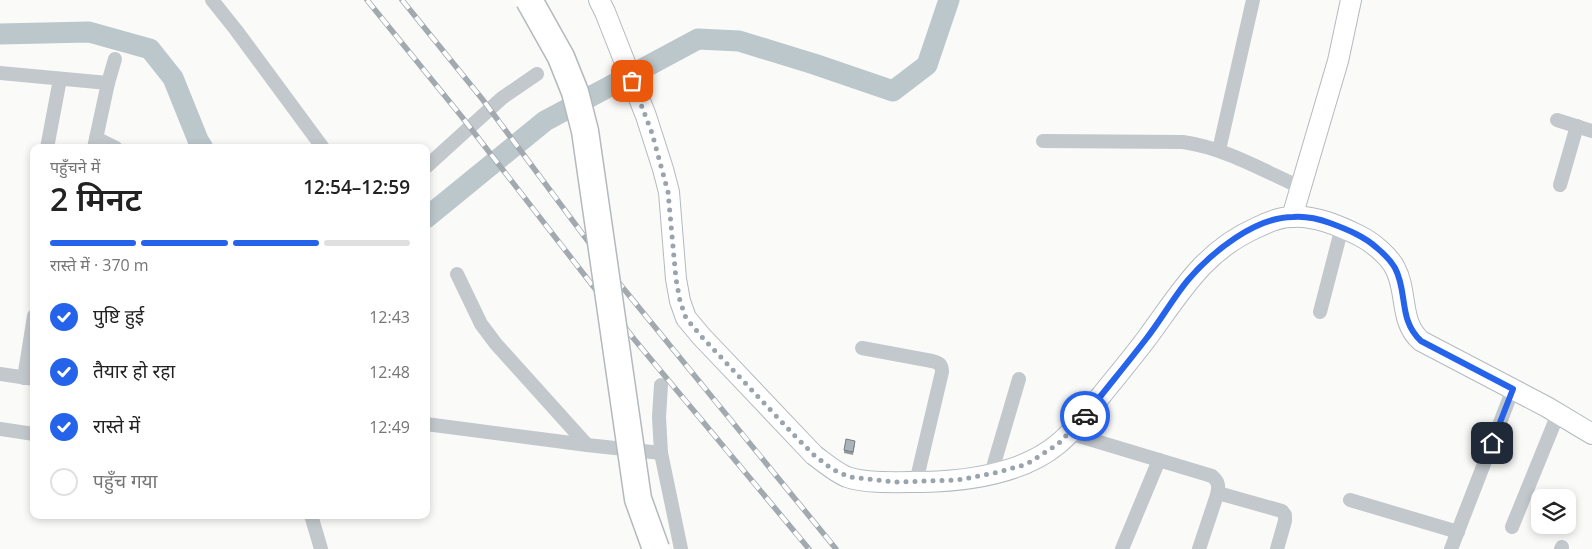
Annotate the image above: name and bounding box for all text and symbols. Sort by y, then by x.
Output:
pin [611,60,653,102]
icon: bag [618,67,646,95]
text: पहुँचने में [50,156,100,178]
text: 12:54–12:59 [303,174,410,200]
text: 2 मिनट [50,177,142,220]
text: रास्ते में · 370 m [50,254,149,276]
icon: check [50,303,78,331]
text: पुष्टि हुई [93,303,144,329]
text: 12:43 [369,306,410,328]
icon: check [50,358,78,386]
text: तैयार हो रहा [93,358,175,384]
text: 12:48 [369,361,410,383]
courier [1060,391,1110,441]
icon: car [1071,402,1099,430]
icon: check [50,413,78,441]
text: रास्ते में [93,413,140,439]
text: 12:49 [369,416,410,438]
pin [1471,422,1513,464]
icon: home [1478,429,1506,457]
text: पहुँच गया [93,468,158,494]
map controls [1531,489,1576,534]
button: layers [1531,489,1576,534]

